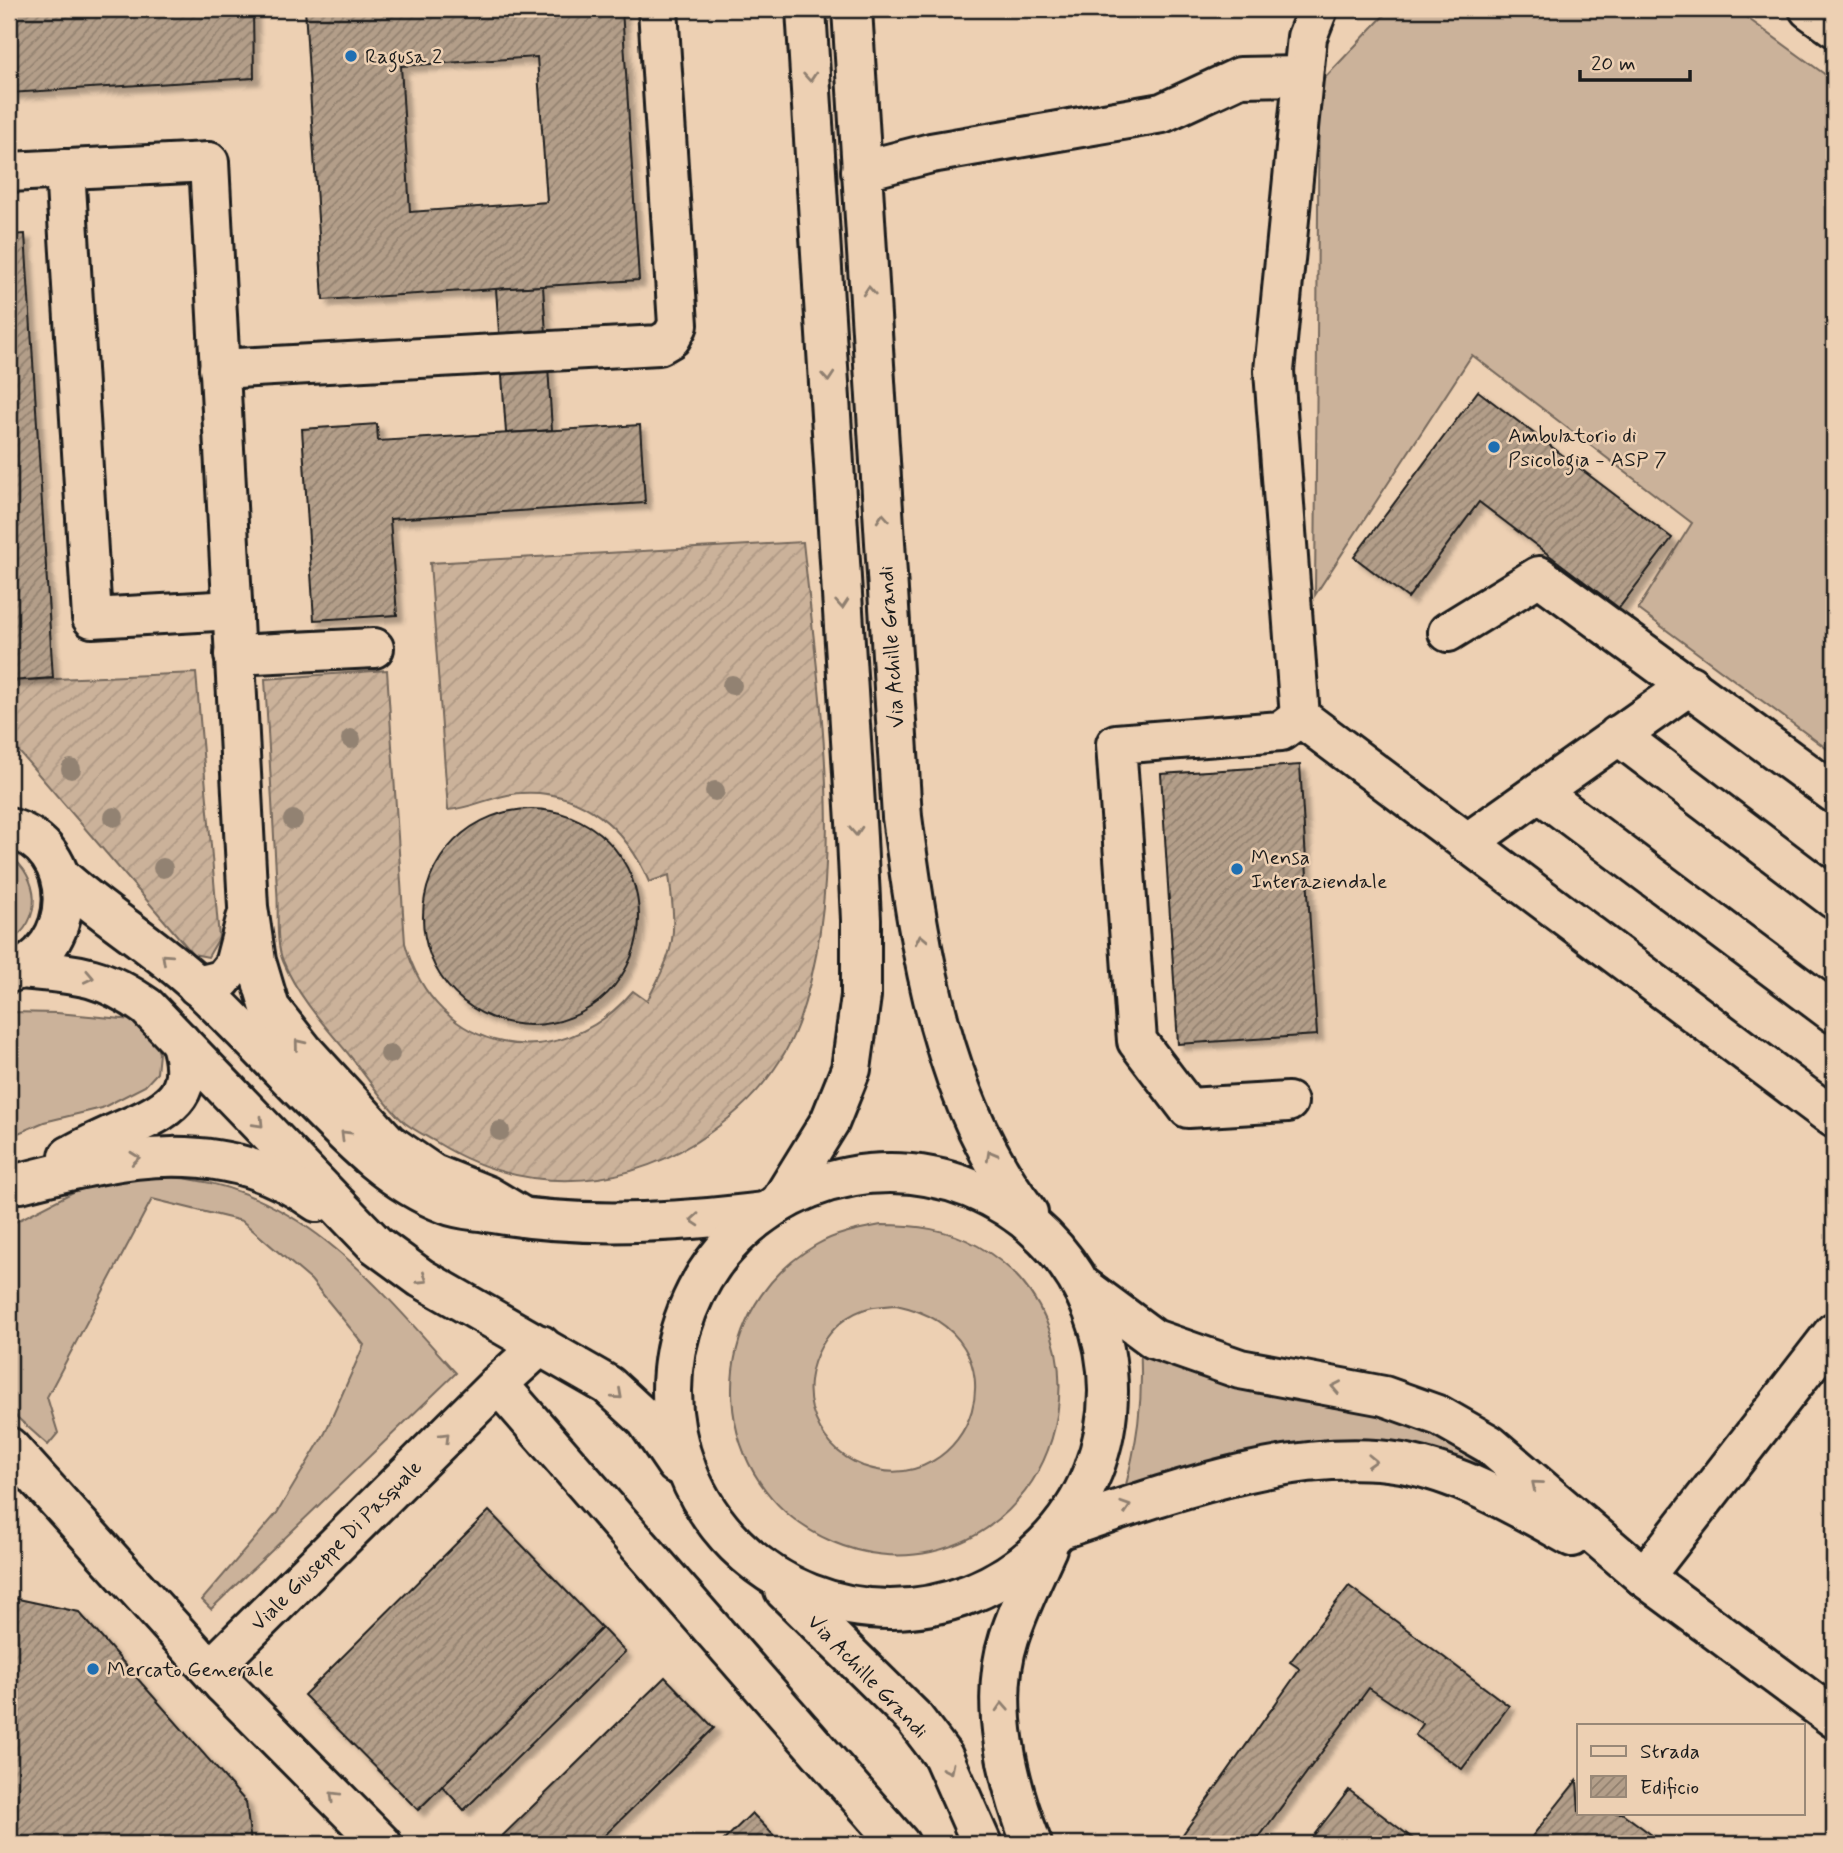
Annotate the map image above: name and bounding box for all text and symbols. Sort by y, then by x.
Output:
scale bar [1580,38,1691,82]
place label: Ragusa 2 [365,43,442,73]
marker: Ragusa 2 [343,48,359,64]
text: 20 m [1591,50,1636,78]
one-way arrow [802,72,817,83]
one-way arrow [862,285,877,296]
one-way arrow [821,372,836,383]
place label: Ambulatorio di Psicologia - ASP 7 [1508,422,1667,476]
marker: Ambulatorio di Psicologia - ASP 7 [1486,439,1502,455]
one-way arrow [876,512,891,523]
street label: Via Achille Grandi [872,565,912,729]
one-way arrow [835,599,850,610]
one-way arrow [849,826,864,837]
place label: Mensa Interaziendale [1251,844,1387,896]
marker: Mensa Interaziendale [1229,861,1245,877]
one-way arrow [914,933,929,945]
one-way arrow [161,953,174,966]
one-way arrow [82,969,94,984]
one-way arrow [294,1040,307,1052]
one-way arrow [250,1115,263,1128]
one-way arrow [340,1130,353,1143]
one-way arrow [986,1149,999,1162]
one-way arrow [129,1151,141,1166]
one-way arrow [689,1212,700,1227]
one-way arrow [416,1270,429,1283]
one-way arrow [1330,1380,1342,1395]
one-way arrow [610,1387,623,1399]
one-way arrow [436,1432,449,1445]
street label: Viale Giuseppe Di Pasquale [245,1454,429,1638]
one-way arrow [1366,1454,1377,1469]
one-way arrow [1532,1481,1545,1493]
one-way arrow [1119,1501,1131,1516]
street label: Via Achille Grandi [801,1609,934,1745]
place label: Mercato Generale [107,1656,274,1684]
marker: Mercato Generale [85,1661,101,1677]
one-way arrow [994,1701,1009,1712]
legend [1577,1724,1804,1814]
text: Strada [1640,1738,1700,1766]
one-way arrow [941,1762,955,1774]
text: Edificio [1640,1774,1699,1802]
one-way arrow [330,1792,342,1804]

